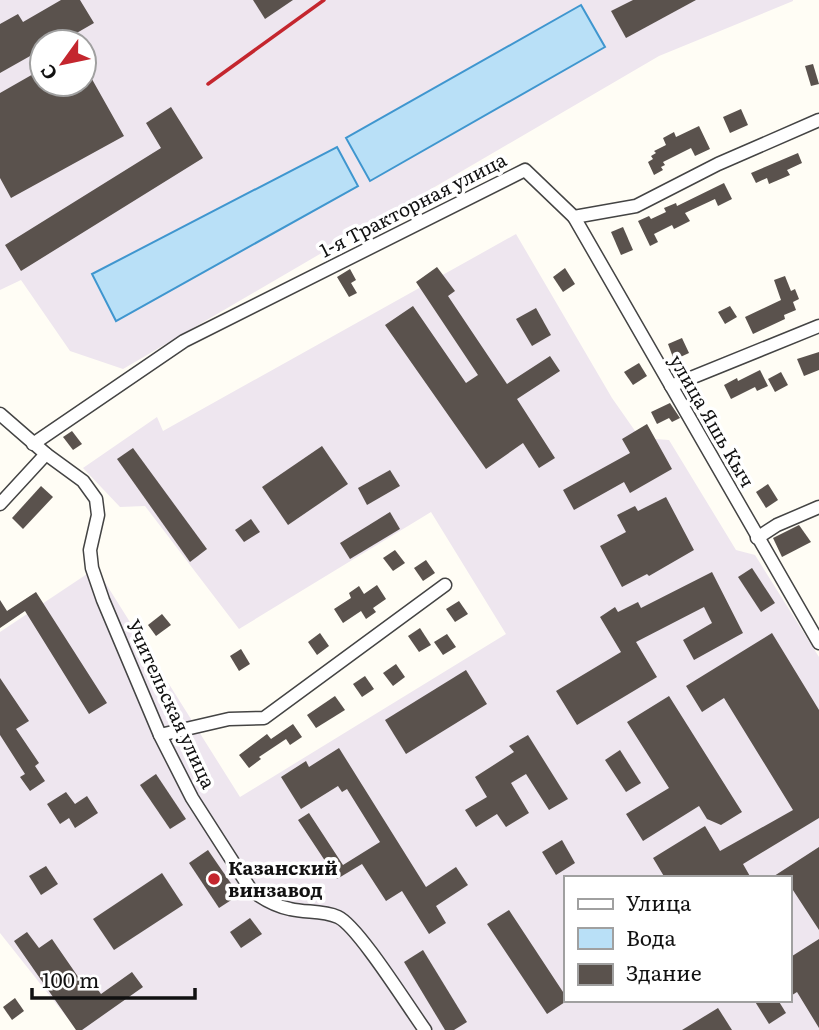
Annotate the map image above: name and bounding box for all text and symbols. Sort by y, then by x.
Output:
north arrow [28,28,98,98]
text: С [32,60,63,86]
street label: 1-я Тракторная улица [314,144,512,263]
street label: улица Яшь Кыч [663,349,762,492]
street label: Учительская улица [120,614,224,794]
place label: Казанский винзавод [228,853,338,903]
marker: Казанский винзавод [206,871,222,887]
legend [564,876,791,1002]
text: Улица [626,886,692,917]
text: Вода [626,921,677,952]
scale bar [32,956,194,1000]
text: Здание [626,956,702,987]
text: 100 m [42,963,99,994]

